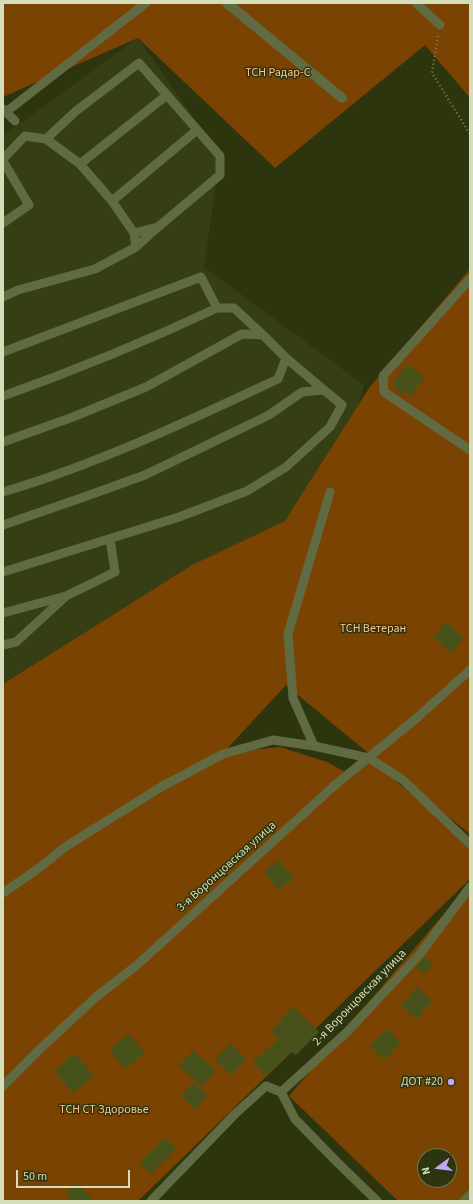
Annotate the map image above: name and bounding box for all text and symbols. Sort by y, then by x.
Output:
park label: ТСН Радар-С [245,66,311,80]
park label: ТСН Ветеран [340,622,406,636]
street label: 3-я Воронцовская улица [175,819,279,915]
street label: 2-я Воронцовская улица [310,947,410,1049]
place label: ДОТ #20 [401,1075,443,1089]
marker: ДОТ #20 [446,1077,456,1087]
park label: ТСН СТ Здоровье [59,1103,149,1117]
north arrow [417,1148,457,1188]
scale bar [18,1162,132,1188]
text: N [418,1166,434,1176]
text: 50 m [23,1168,47,1185]

